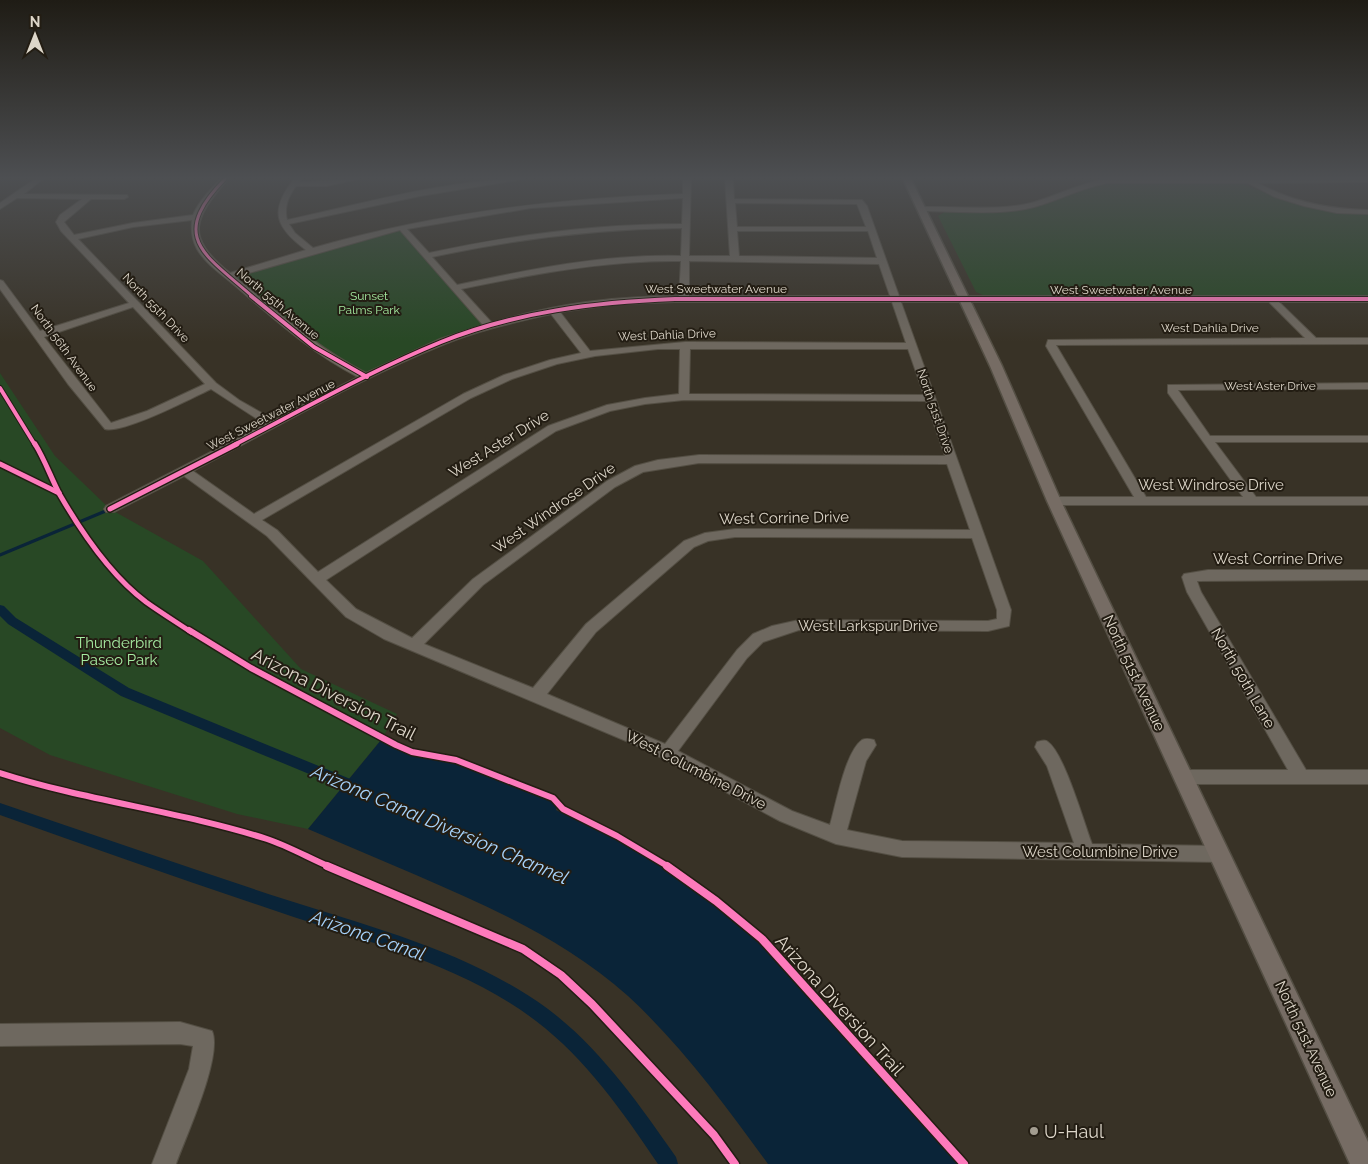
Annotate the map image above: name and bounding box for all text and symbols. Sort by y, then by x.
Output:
north arrow [10,10,60,60]
text: N [30,14,40,30]
street label: North 55th Avenue [234,265,322,343]
street label: North 55th Drive [120,271,192,345]
street label: West Sweetwater Avenue [645,282,787,296]
street label: West Sweetwater Avenue [1050,283,1192,297]
park label: Sunset Palms Park [338,289,400,317]
street label: North 56th Avenue [28,302,100,394]
street label: West Dahlia Drive [1161,321,1259,335]
street label: West Dahlia Drive [618,326,716,344]
street label: North 51st Drive [914,367,956,455]
street label: West Sweetwater Avenue [204,376,338,454]
street label: West Aster Drive [1224,379,1316,393]
street label: West Aster Drive [446,406,553,482]
street label: West Windrose Drive [489,459,619,557]
street label: West Windrose Drive [1138,476,1284,494]
street label: West Corrine Drive [719,508,849,528]
street label: West Corrine Drive [1213,550,1343,568]
street label: North 51st Avenue [1099,612,1169,734]
street label: West Larkspur Drive [798,617,938,635]
street label: North 50th Lane [1207,625,1279,731]
park label: Thunderbird Paseo Park [76,634,162,669]
street label: Arizona Diversion Trail [248,643,420,745]
street label: West Columbine Drive [623,727,769,813]
water label: Arizona Canal Diversion Channel [307,759,572,888]
street label: West Columbine Drive [1022,843,1178,861]
water label: Arizona Canal [307,905,428,965]
street label: Arizona Diversion Trail [771,930,909,1080]
street label: North 51st Avenue [1271,978,1341,1100]
place label: U-Haul [1044,1121,1104,1142]
marker: U-Haul [1028,1125,1040,1137]

